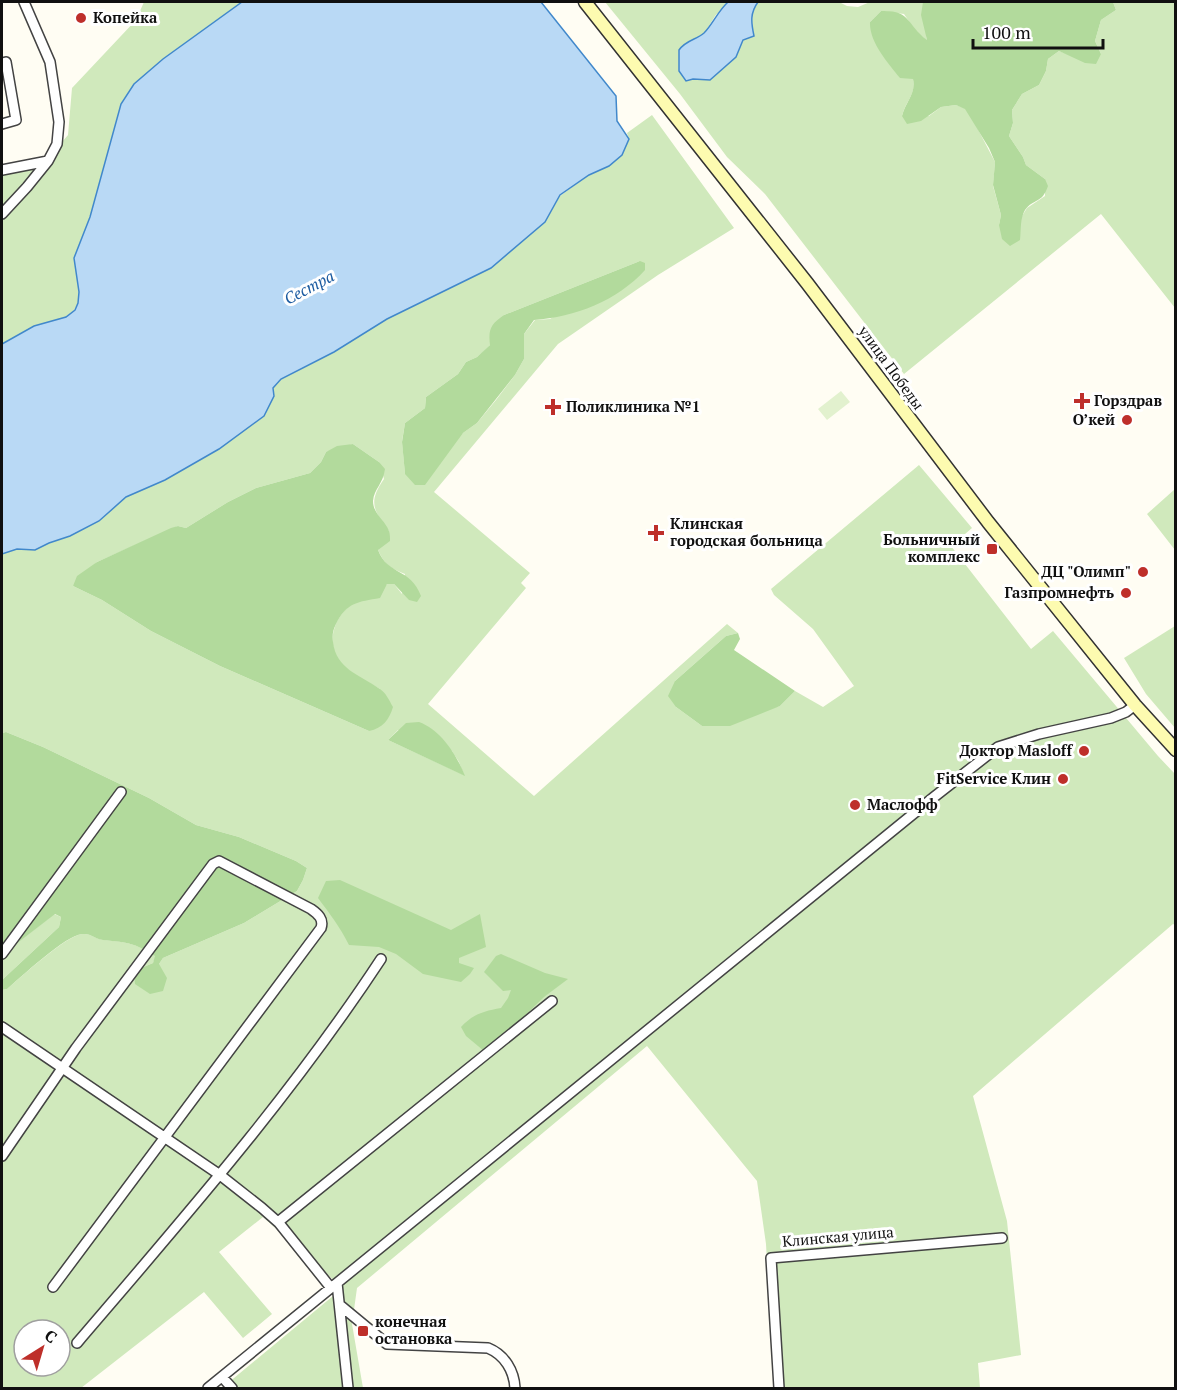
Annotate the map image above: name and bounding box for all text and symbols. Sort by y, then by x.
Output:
place label: Копейка [93,7,158,27]
marker: Копейка [74,11,88,25]
scale bar [973,12,1104,50]
text: 100 m [982,20,1031,44]
water label: Сестра [280,265,338,309]
street label: улица Победы [854,321,929,413]
place label: Горздрав [1094,390,1162,410]
marker: Горздрав [1075,394,1089,408]
place label: Поликлиника №1 [566,396,700,416]
marker: Поликлиника №1 [544,398,562,416]
place label: О’кей [1073,409,1115,429]
marker: О’кей [1120,413,1134,427]
place label: Клинская городская больница [670,513,823,550]
marker: Клинская городская больница [647,524,665,542]
place label: Больничный комплекс [883,529,980,566]
marker: Больничный комплекс [985,542,999,556]
place label: ДЦ "Олимп" [1041,561,1131,581]
marker: ДЦ "Олимп" [1136,565,1150,579]
place label: Газпромнефть [1004,582,1114,602]
marker: Газпромнефть [1119,586,1133,600]
place label: Доктор Masloff [959,740,1073,760]
marker: Доктор Masloff [1077,744,1091,758]
place label: FitService Клин [937,768,1051,788]
marker: FitService Клин [1056,772,1070,786]
place label: Маслофф [867,794,938,814]
marker: Маслофф [848,798,862,812]
street label: Клинская улица [781,1221,895,1251]
place label: конечная остановка [375,1311,453,1348]
north arrow [12,1318,72,1378]
text: С [40,1324,62,1348]
marker: конечная остановка [356,1324,370,1338]

